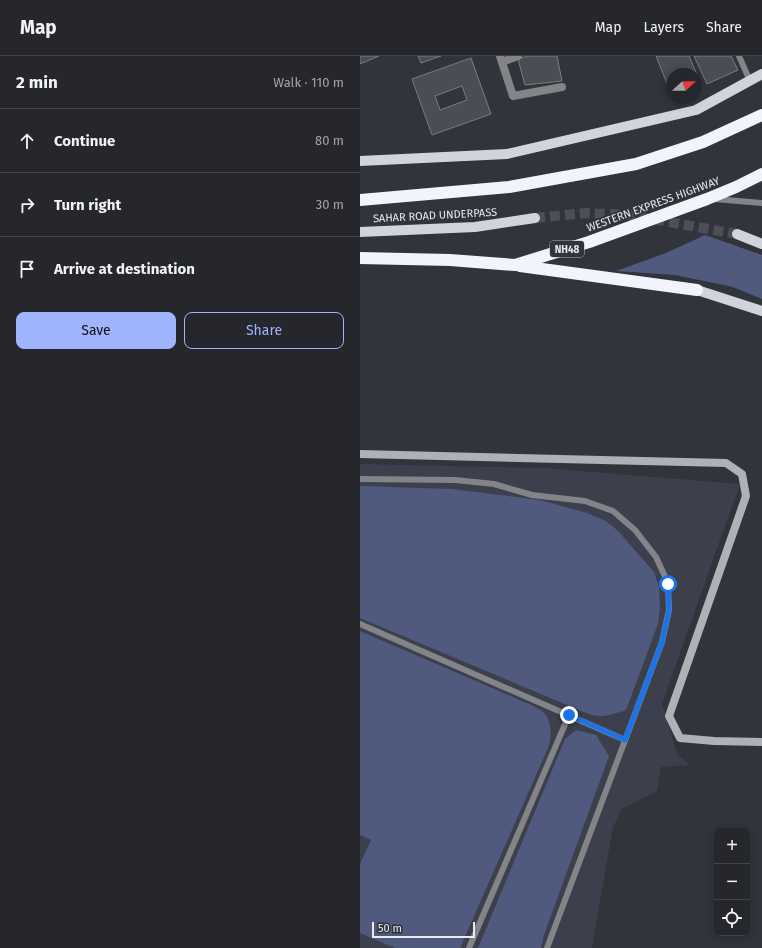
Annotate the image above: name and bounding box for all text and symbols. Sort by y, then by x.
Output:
text: Map [20,16,57,39]
text: Map [595,19,621,36]
text: Layers [643,19,684,36]
text: Share [706,19,742,36]
north arrow [666,68,702,104]
text: 2 min [16,72,58,93]
text: Walk · 110 m [273,75,344,90]
icon: ahead [16,130,38,152]
text: Continue [54,132,115,150]
text: 80 m [315,133,344,148]
street label: WESTERN EXPRESS HIGHWAY [585,174,722,235]
icon: right [16,194,38,216]
text: Turn right [54,196,121,214]
text: 30 m [316,197,344,212]
street label: SAHAR ROAD UNDERPASS [373,206,497,225]
road number: NH48 [550,241,584,257]
icon: arrive [16,258,38,280]
text: Arrive at destination [54,260,195,278]
button: Save [16,312,176,349]
button: Share [184,312,344,349]
route start [659,575,677,593]
route end [560,706,578,724]
map controls [714,828,750,936]
button: + [714,828,750,864]
button: − [714,864,750,900]
button: locate [714,900,750,936]
scale bar [372,920,475,939]
text: 50 m [378,922,402,935]

